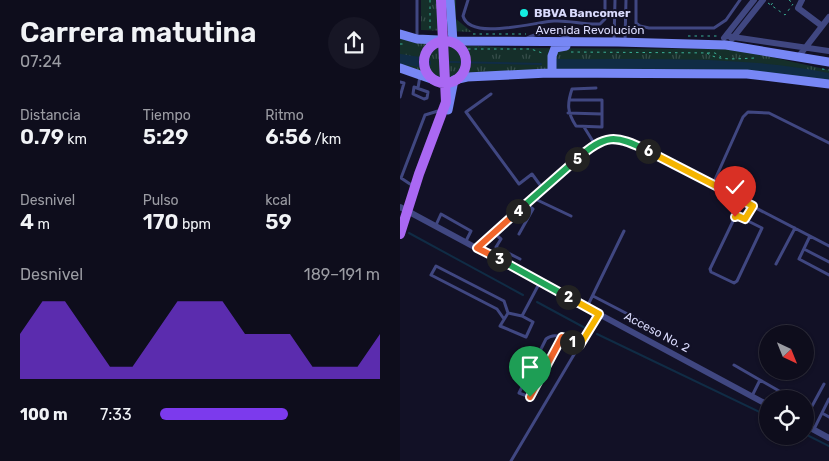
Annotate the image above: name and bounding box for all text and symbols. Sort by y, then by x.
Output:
place label: BBVA Bancomer [534,6,631,20]
marker: BBVA Bancomer [518,7,530,19]
text: Carrera matutina [20,16,257,49]
button: share [328,17,380,69]
street label: Avenida Revolución [535,23,645,37]
text: 07:24 [20,52,62,71]
text: Distancia [20,107,81,124]
text: Tiempo [143,107,191,124]
text: Ritmo [265,107,304,124]
text: 0.79 [20,124,64,149]
text: 5:29 [143,124,188,149]
text: 6:56 [265,124,311,149]
text: km [64,131,87,148]
text: /km [311,131,341,148]
pin: 6 [636,138,660,164]
text: 6 [644,143,653,160]
pin: 5 [564,146,590,172]
text: 5 [573,151,582,168]
pin [714,166,756,217]
icon: check [721,173,749,201]
text: Desnivel [20,192,75,209]
text: Pulso [143,192,179,209]
text: kcal [265,192,291,209]
pin: 4 [506,198,530,224]
text: 4 [514,203,523,220]
text: 4 [20,209,34,234]
text: 170 [143,209,178,234]
text: 59 [265,209,292,234]
text: m [34,216,50,233]
text: bpm [178,216,211,233]
pin: 3 [486,246,512,272]
text: 3 [495,251,504,268]
text: Desnivel [20,265,83,284]
text: 189–191 m [304,265,380,284]
pin: 2 [556,284,580,310]
text: 2 [564,289,573,306]
street label: Acceso No. 2 [622,309,692,355]
north arrow [759,325,814,380]
map controls [759,325,814,445]
pin: 1 [560,330,584,354]
text: 1 [569,334,576,351]
pin [509,346,551,397]
icon: arrive [516,353,544,381]
button: locate [759,390,814,445]
text: 100 m [20,405,68,424]
text: 7:33 [100,405,132,424]

